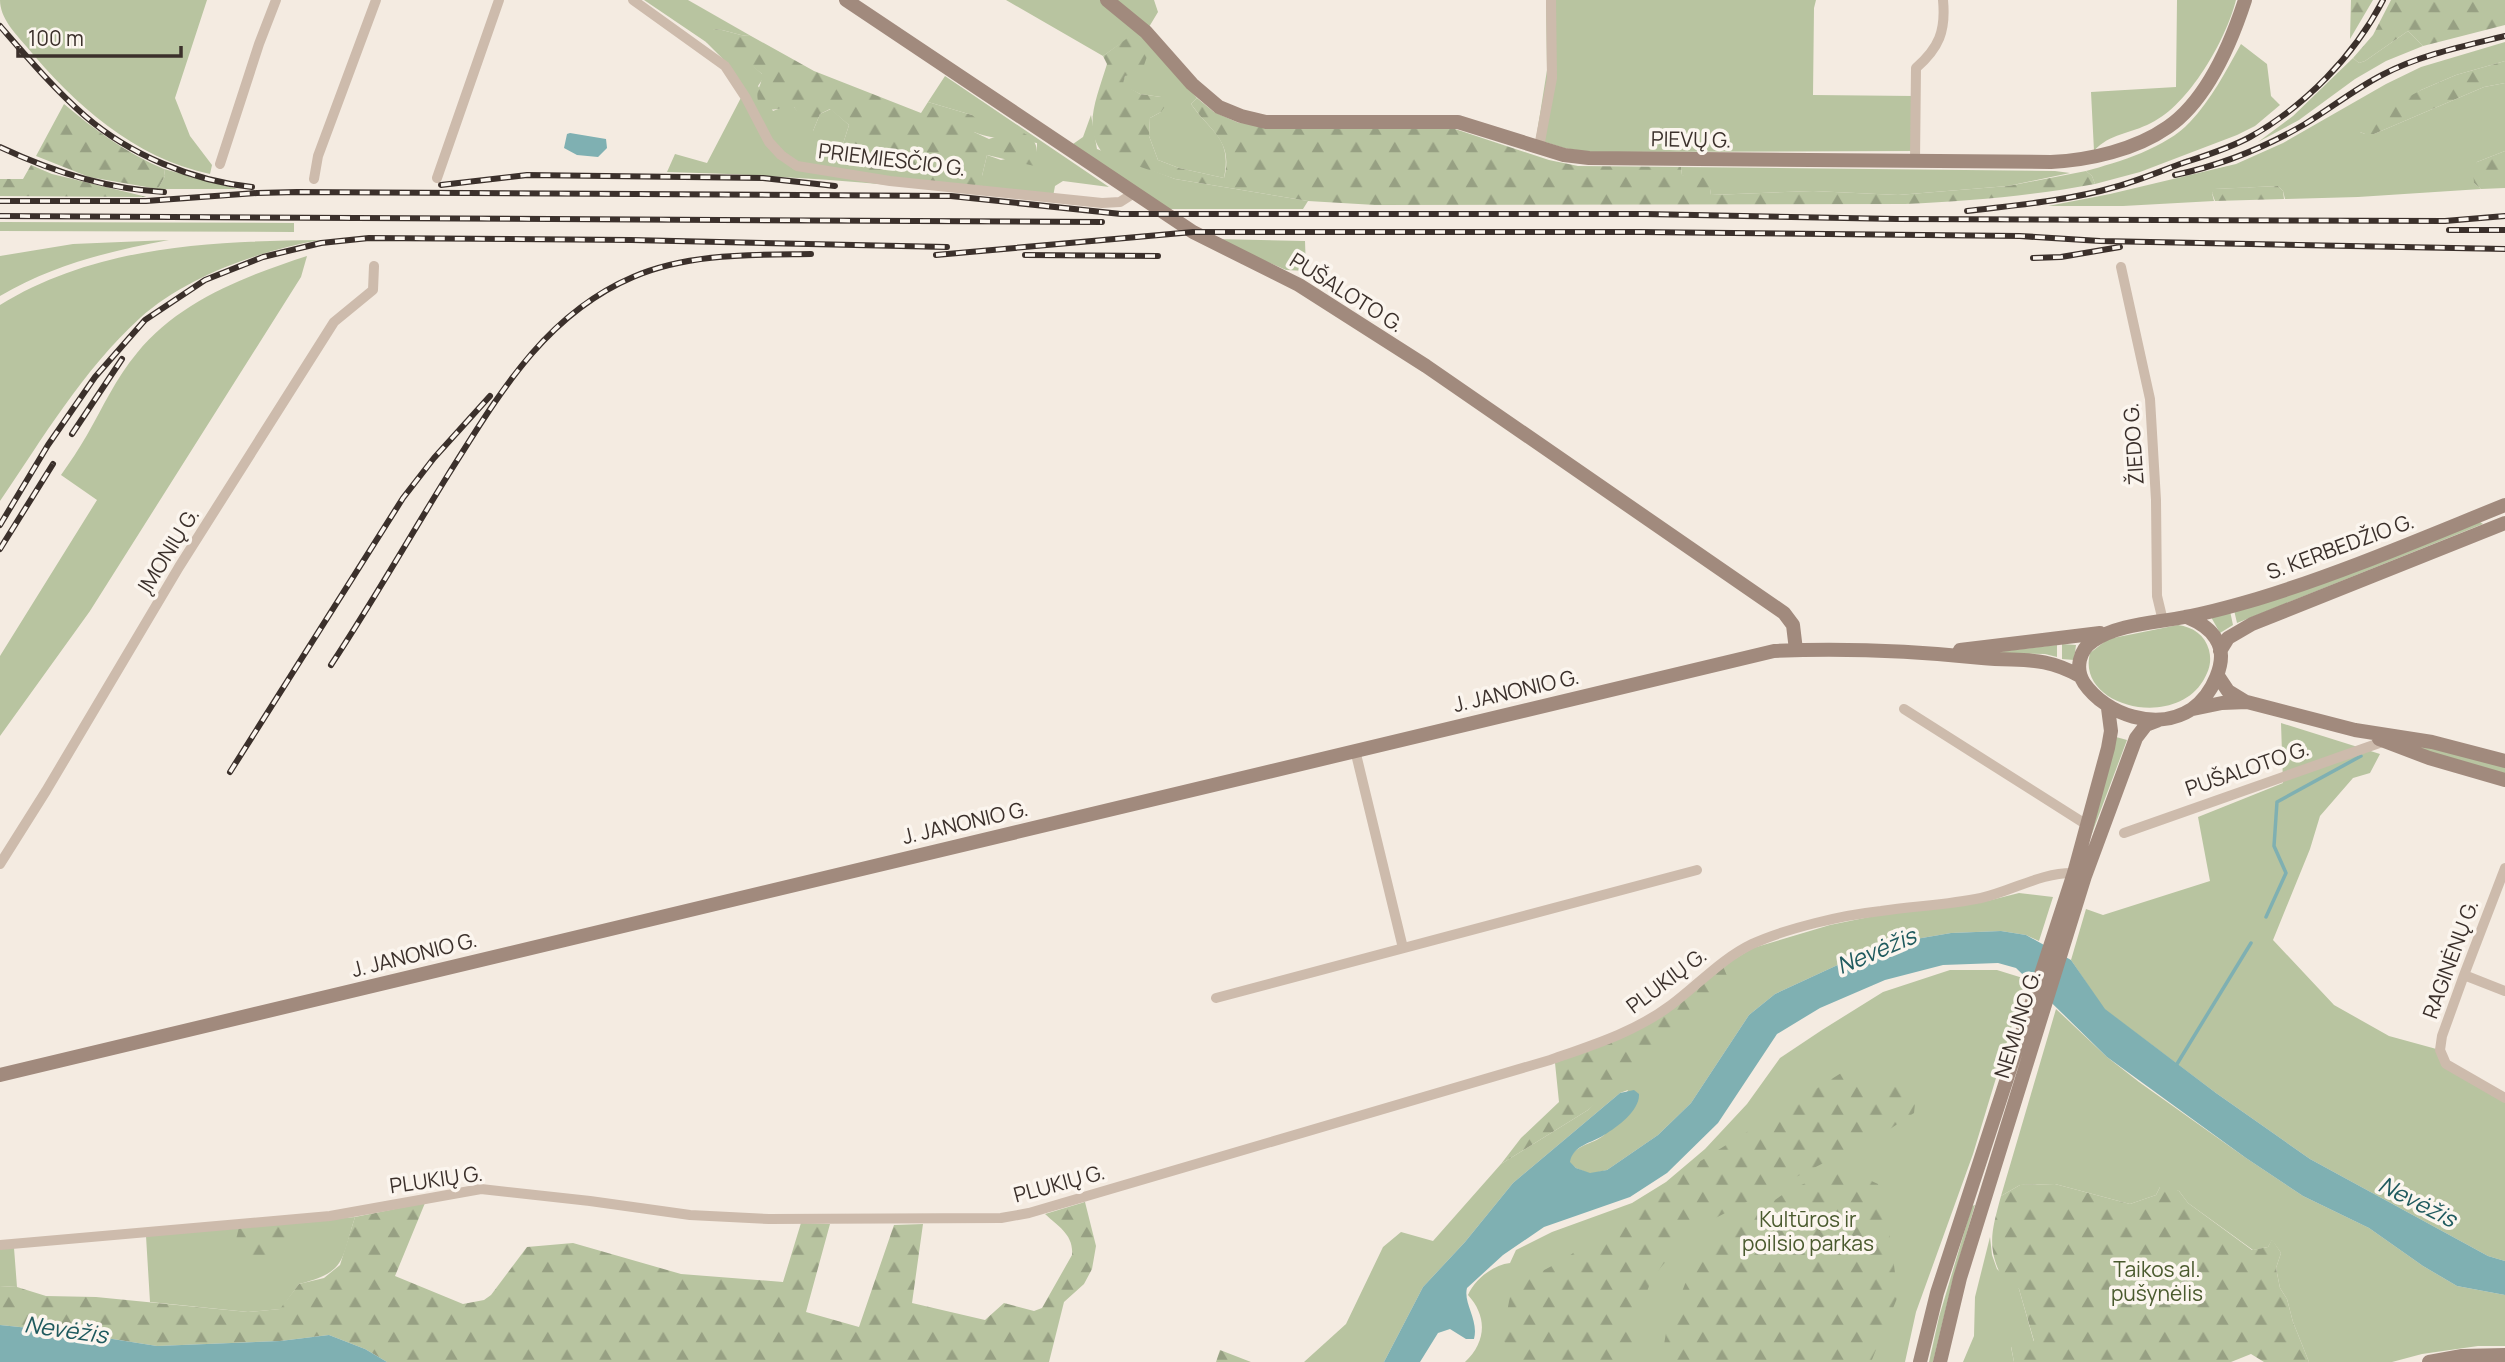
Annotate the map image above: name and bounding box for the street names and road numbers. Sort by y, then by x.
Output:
street label: PIEVŲ G. [1651,124,1731,154]
street label: PRIEMIESČIO G. [817,136,967,182]
street label: PUŠALOTO G. [1285,246,1409,338]
street label: ŽIEDO G. [2116,402,2150,486]
street label: ĮMONIŲ G. [130,502,205,599]
street label: S. KERBEDŽIO G. [2263,506,2417,586]
street label: J. JANONIO G. [1450,662,1582,718]
street label: PUŠALOTO G. [2181,734,2313,802]
street label: J. JANONIO G. [899,794,1031,850]
street label: RAGINĖNŲ G. [2416,896,2484,1022]
street label: J. JANONIO G. [348,925,480,983]
street label: PLUKIŲ G. [1620,941,1712,1019]
street label: NEMUNO G. [1987,967,2047,1081]
street label: PLUKIŲ G. [1010,1157,1108,1209]
street label: PLUKIŲ G. [388,1159,484,1199]

